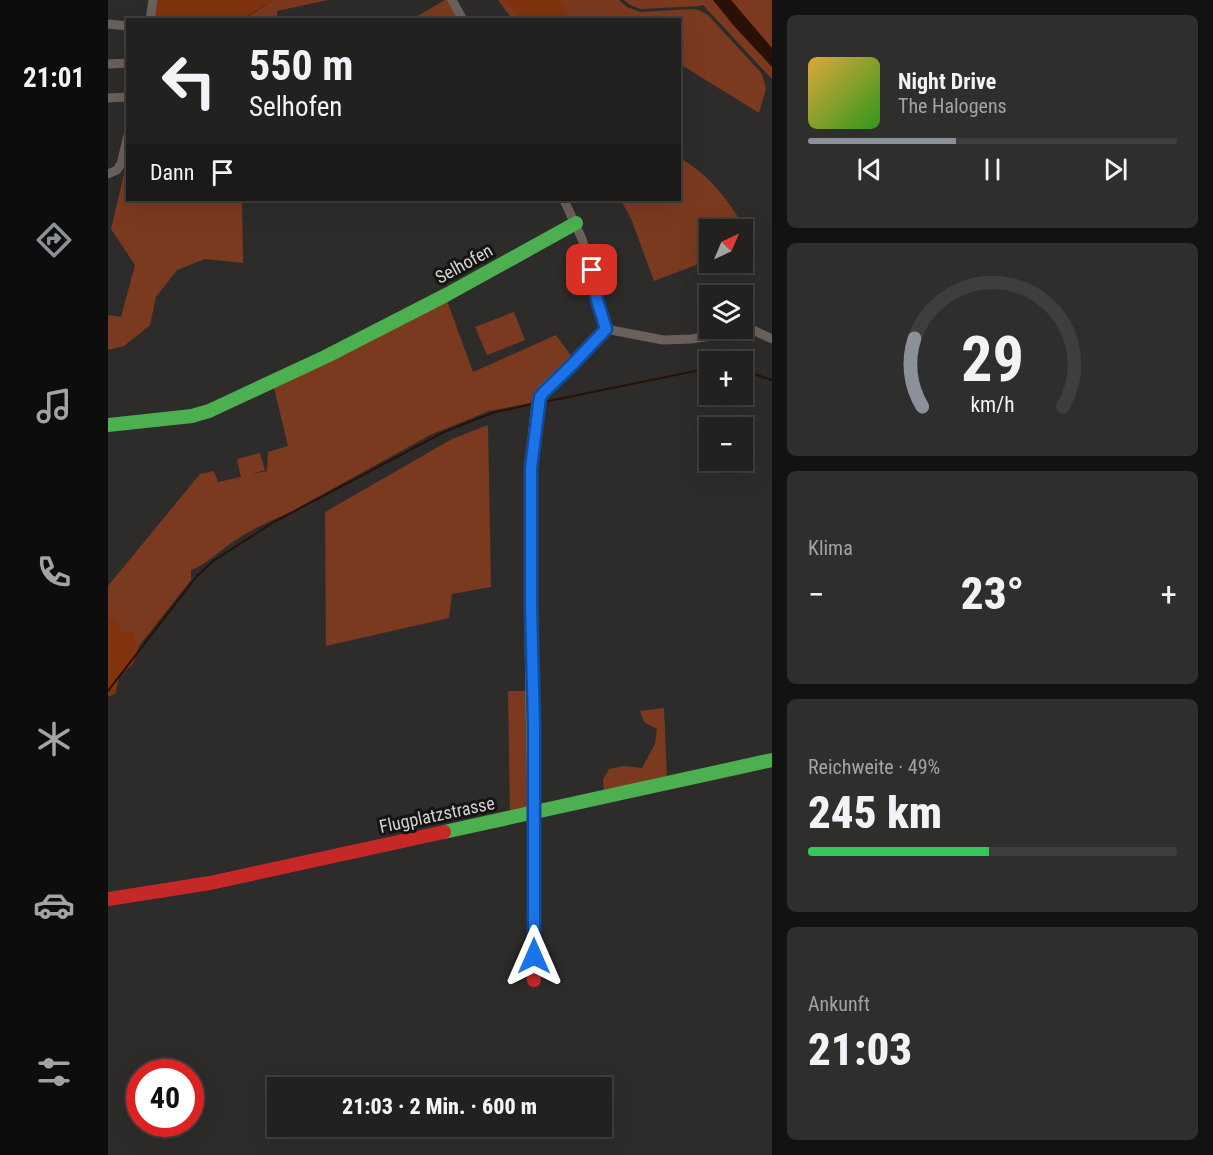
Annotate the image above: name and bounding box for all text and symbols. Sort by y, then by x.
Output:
text: 550 m [249,41,354,90]
icon: left [150,42,228,120]
text: 21:01 [23,62,85,94]
text: Night Drive [898,69,996,94]
text: Selhofen [249,91,342,123]
text: The Halogens [898,94,1007,118]
icon: previous [853,153,886,186]
icon: pause [976,153,1009,186]
icon: next [1099,153,1132,186]
icon: arrive [206,156,239,189]
text: Dann [150,160,194,185]
icon: directions [33,219,75,261]
north arrow [699,219,753,273]
map controls [699,219,753,471]
street label: Selhofen [431,239,496,288]
pin [566,244,617,295]
icon: arrive [575,253,608,286]
button: layers [699,285,753,339]
text: 29 [961,323,1024,396]
button: + [699,351,753,405]
icon: music [33,385,75,427]
text: km/h [970,392,1015,417]
button: − [699,417,753,471]
text: Klima [808,536,853,560]
icon: phone [33,551,75,593]
text: 23° [961,567,1024,620]
text: − [808,575,825,614]
text: + [1161,575,1177,614]
icon: climate [33,718,75,760]
text: Reichweite · 49% [808,755,940,779]
text: 245 km [808,786,942,839]
street label: Flugplatzstrasse [377,792,496,837]
icon: car [33,884,75,926]
position arrow [502,924,566,988]
text: Ankunft [808,992,870,1016]
text: 21:03 [808,1023,912,1076]
icon: filters [33,1051,75,1093]
speed limit sign: 40 [126,1059,204,1137]
text: 21:03 · 2 Min. · 600 m [342,1094,537,1119]

